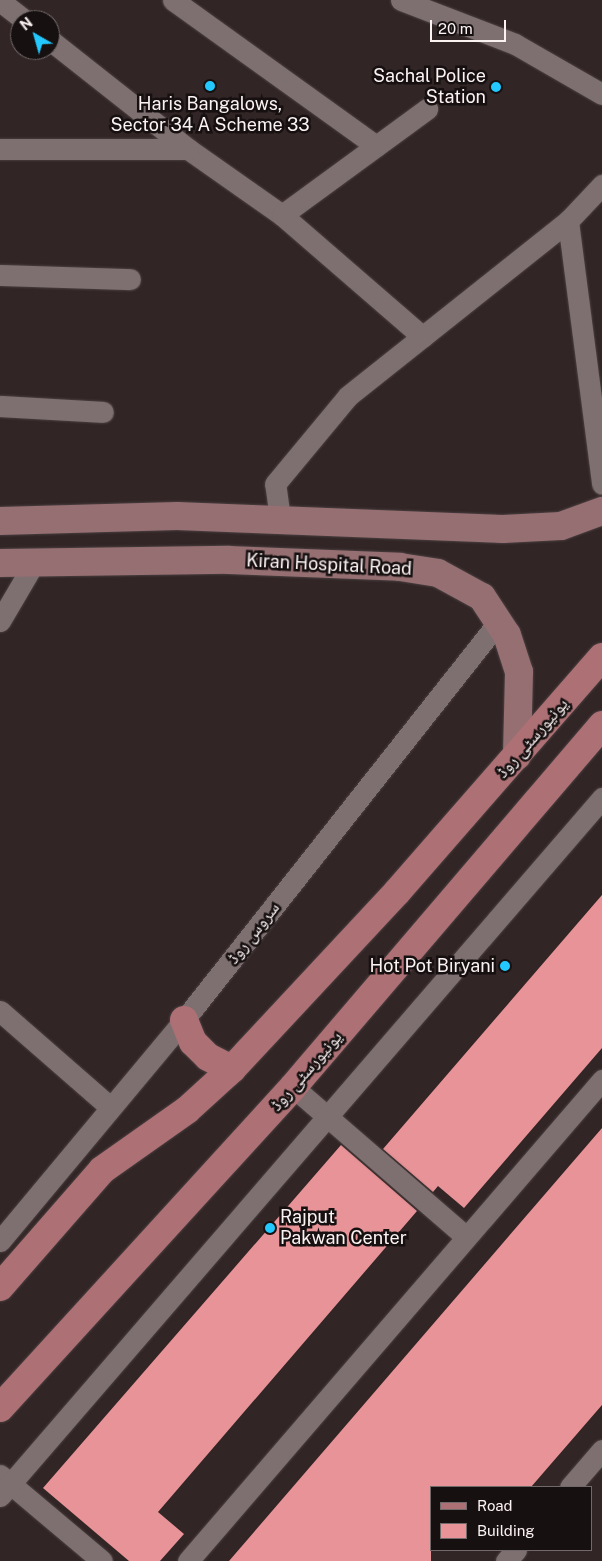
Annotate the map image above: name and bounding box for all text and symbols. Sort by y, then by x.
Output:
north arrow [10,10,60,60]
scale bar [432,10,508,42]
text: N [17,14,36,34]
text: 20 m [438,20,473,37]
place label: Sachal Police Station [373,66,486,108]
marker: Haris Bangalows, Sector 34 A Scheme 33 [204,80,216,92]
marker: Sachal Police Station [490,81,502,93]
place label: Haris Bangalows, Sector 34 A Scheme 33 [110,94,310,136]
street label: Kiran Hospital Road [246,550,412,580]
street label: یونیورسٹی روڈ [491,693,573,783]
street label: سروس روڈ [222,898,284,968]
place label: Hot Pot Biryani [370,955,495,977]
marker: Hot Pot Biryani [499,960,511,972]
street label: یونیورسٹی روڈ [265,1026,347,1116]
place label: Rajput Pakwan Center [280,1207,407,1250]
marker: Rajput Pakwan Center [264,1222,276,1234]
legend [430,1486,592,1551]
text: Road [477,1497,513,1514]
text: Building [477,1522,535,1539]

